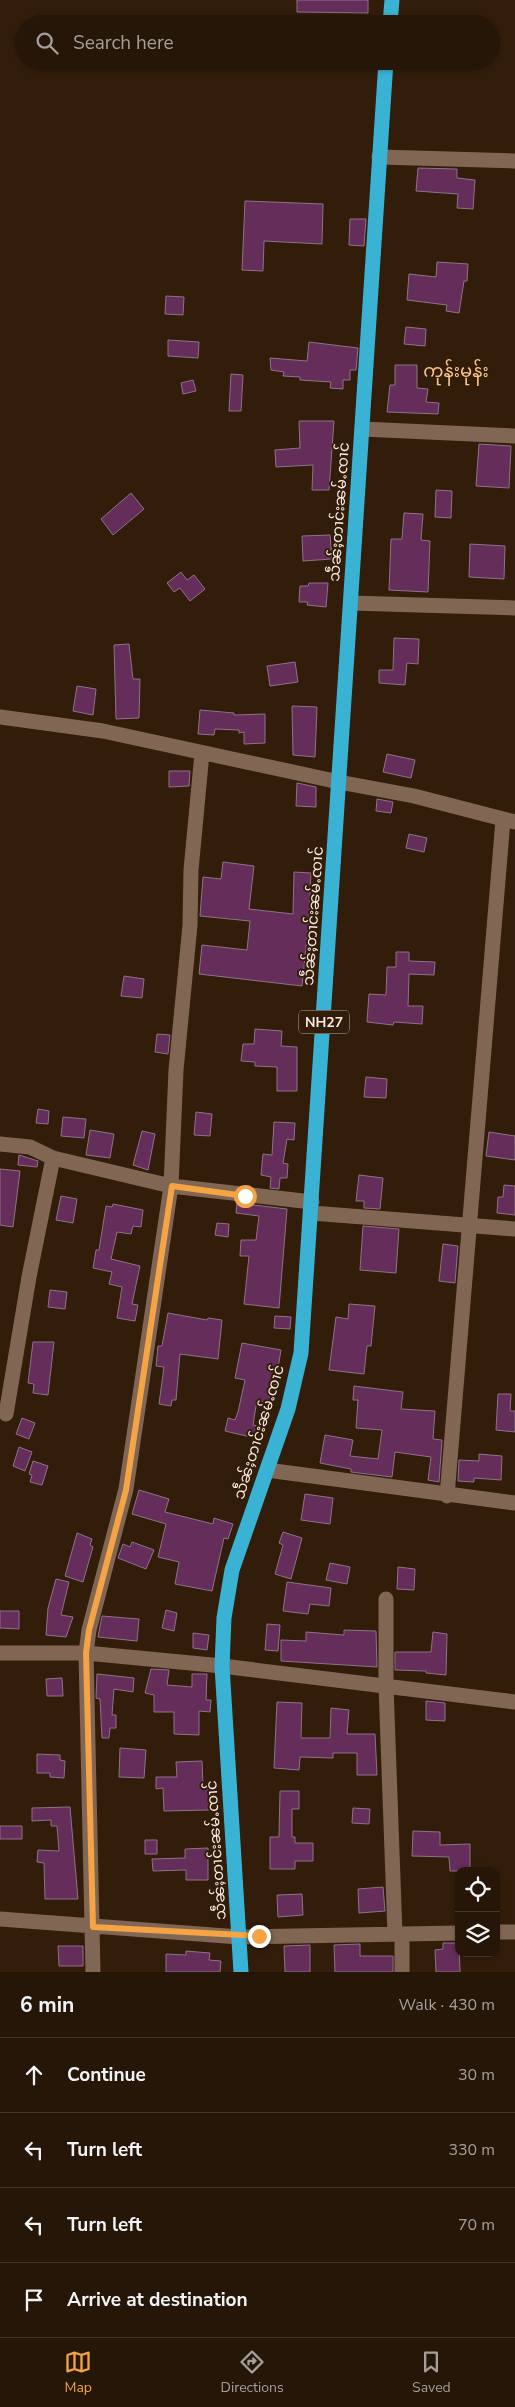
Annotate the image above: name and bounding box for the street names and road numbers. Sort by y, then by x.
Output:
street label: သဵၼ်ႈတၢင်းၼမ်ႉၸၢင် [324,442,354,582]
street label: သဵၼ်ႈတၢင်းၼမ်ႉၸၢင် [298,846,328,986]
road number: NH27 [299,1010,349,1034]
street label: သဵၼ်ႈတၢင်းၼမ်ႉၸၢင် [229,1362,289,1502]
street label: သဵၼ်ႈတၢင်းၼမ်ႉၸၢင် [201,1780,231,1920]

